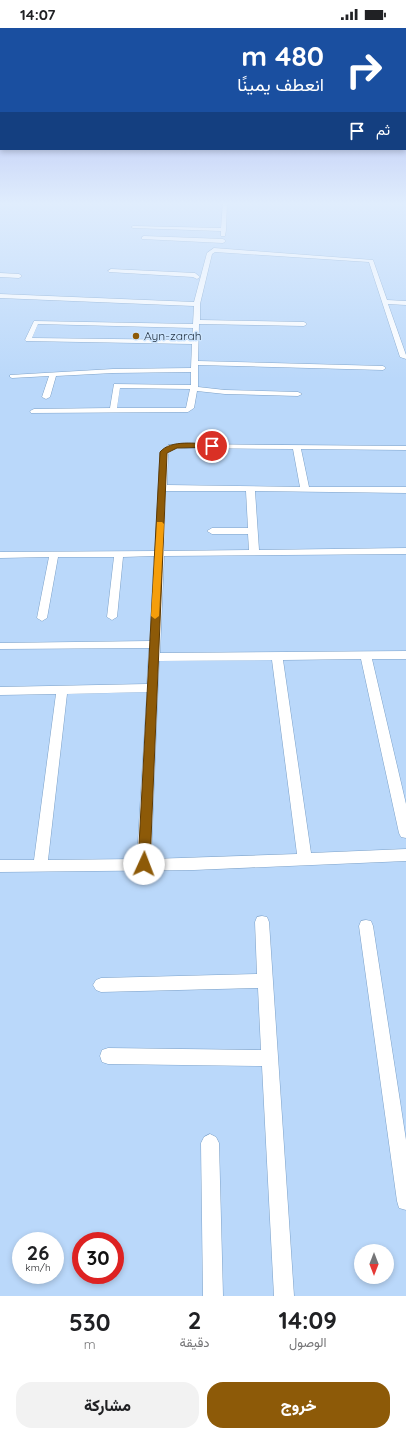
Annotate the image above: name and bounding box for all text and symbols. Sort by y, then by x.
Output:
text: 14:07 [20,5,56,24]
text: 480 m [241,38,324,73]
icon: right [338,44,390,96]
text: انعطف يمينًا [237,73,324,96]
icon: arrive [346,120,368,142]
text: ثم [376,120,390,139]
place label: Ayn-zarah [144,328,201,343]
marker: Ayn-zarah [131,331,141,341]
pin [195,429,229,463]
icon: arrive [201,435,223,457]
position arrow [123,843,165,885]
speed limit sign: 30 [72,1232,124,1284]
text: 26 [27,1240,49,1265]
north arrow [354,1244,394,1284]
map controls [354,1244,394,1284]
text: km/h [25,1261,51,1274]
text: 2 [188,1305,201,1335]
text: 14:09 [279,1305,337,1335]
text: 530 [69,1307,110,1337]
text: دقيقة [180,1334,210,1350]
text: الوصول [289,1334,327,1350]
text: m [84,1336,96,1352]
button: مشاركة [16,1382,199,1428]
button: خروج [207,1382,390,1428]

